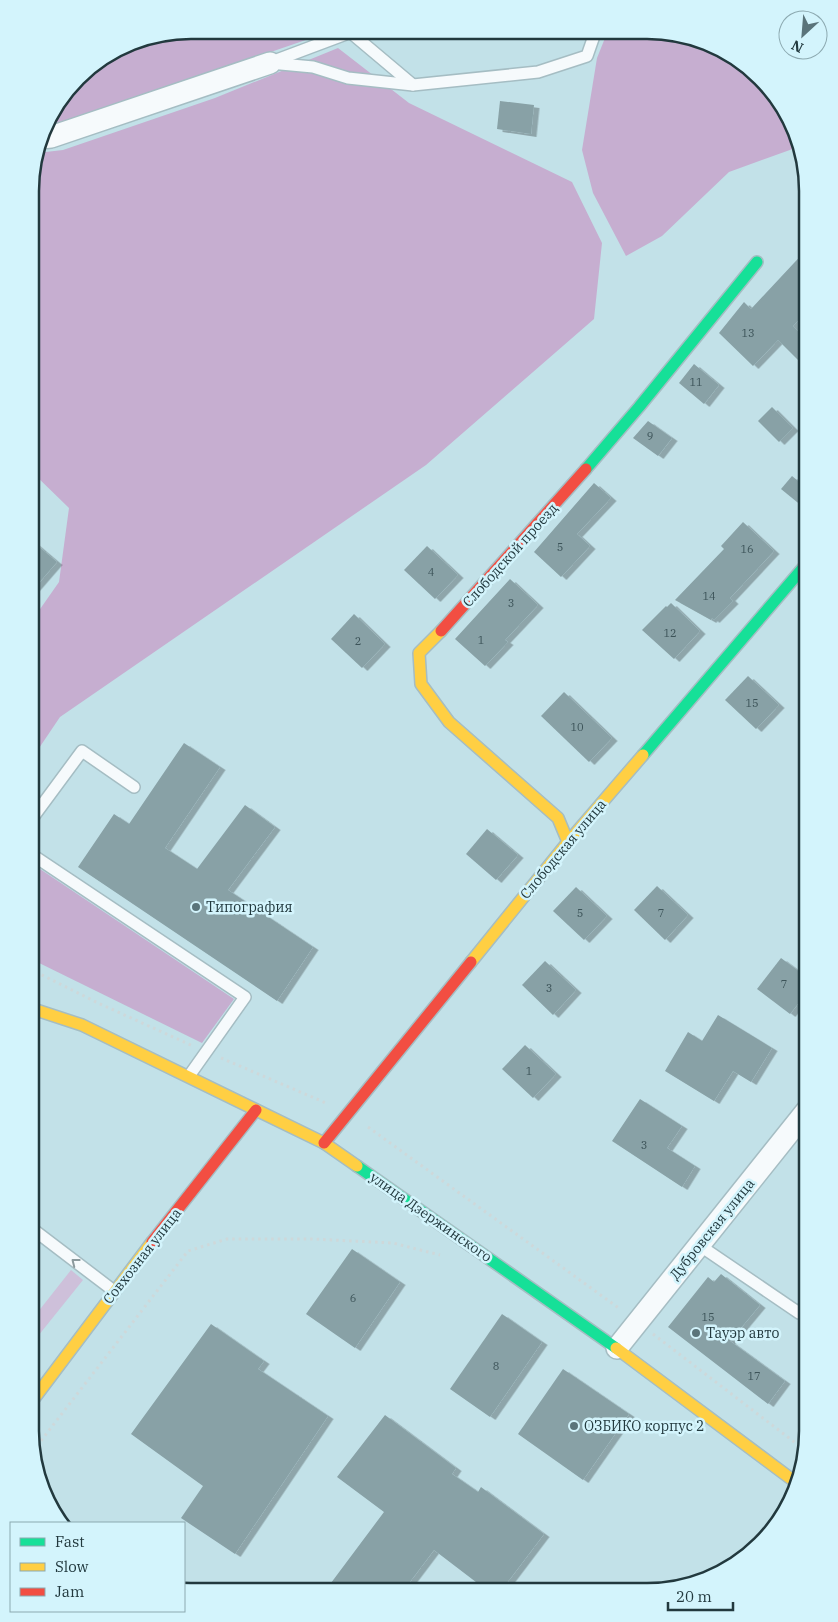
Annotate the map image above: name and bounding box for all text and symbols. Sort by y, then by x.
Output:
north arrow [778,10,828,60]
text: N [788,36,806,57]
house number: 13 [741,326,755,340]
house number: 11 [689,375,703,389]
house number: 9 [647,429,653,443]
street label: Слободской проезд [459,499,562,611]
house number: 5 [557,540,563,554]
house number: 16 [740,542,754,556]
house number: 4 [428,565,435,579]
house number: 14 [702,589,716,603]
house number: 3 [508,596,514,610]
house number: 12 [663,626,677,640]
house number: 1 [478,633,484,647]
house number: 2 [355,634,361,648]
house number: 15 [745,696,759,710]
house number: 10 [570,720,584,734]
street label: Слободская улица [516,795,610,903]
place label: Типография [206,898,293,916]
marker: Типография [190,901,202,913]
house number: 5 [577,906,583,920]
house number: 7 [658,906,664,920]
house number: 7 [781,977,787,991]
house number: 3 [546,981,552,995]
house number: 1 [526,1064,532,1078]
house number: 3 [641,1138,647,1152]
street label: улица Дзержинского [367,1168,496,1266]
street label: Дубровская улица [666,1174,759,1283]
street label: Совхозная улица [99,1204,185,1308]
one-way arrow [72,1259,81,1267]
house number: 6 [350,1291,356,1305]
house number: 15 [701,1310,715,1324]
place label: Тауэр авто [706,1324,779,1342]
marker: Тауэр авто [690,1327,702,1339]
house number: 8 [493,1359,499,1373]
house number: 17 [747,1369,761,1383]
place label: ОЗБИКО корпус 2 [584,1417,705,1435]
marker: ОЗБИКО корпус 2 [568,1420,580,1432]
legend [10,1522,185,1612]
text: Fast [55,1532,85,1551]
text: Slow [55,1557,89,1576]
scale bar [668,1580,733,1612]
text: Jam [55,1582,84,1601]
text: 20 m [676,1587,712,1606]

